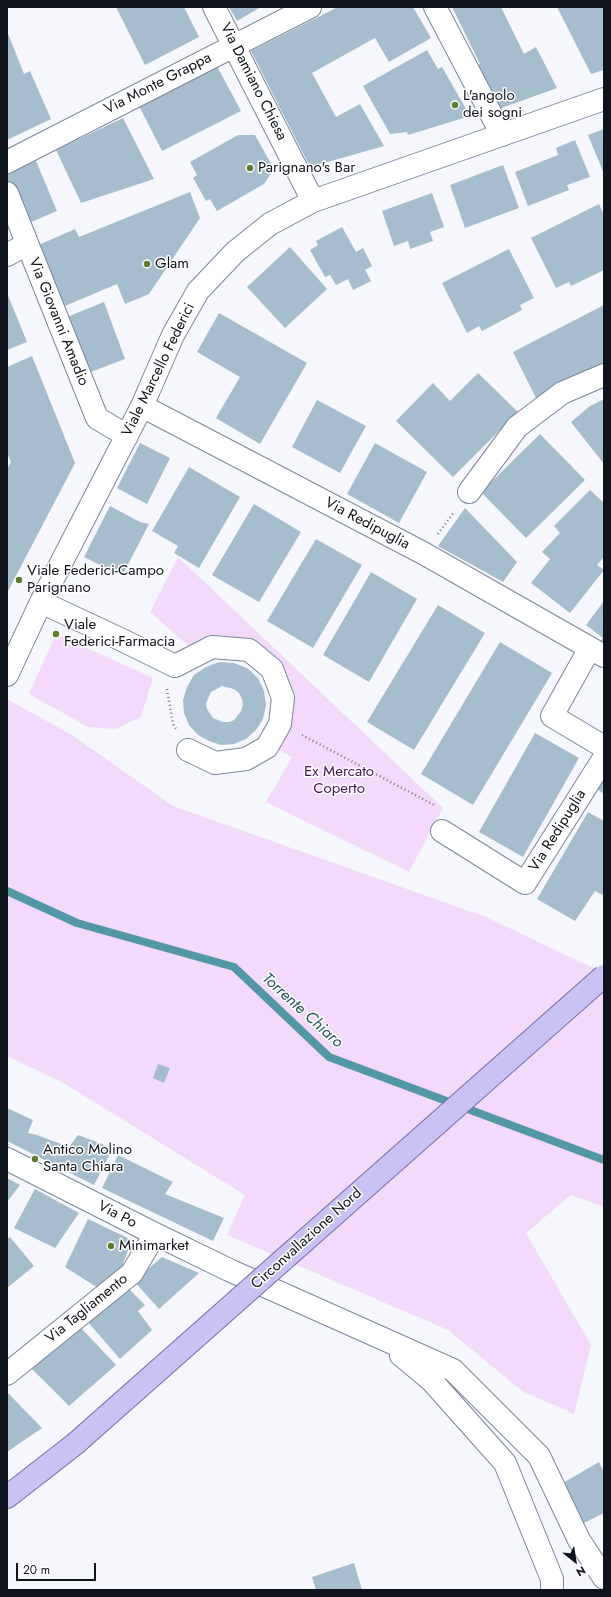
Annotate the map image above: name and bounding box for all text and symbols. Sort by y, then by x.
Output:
street label: Via Damiano Chiesa [216,20,290,144]
street label: Via Monte Grappa [101,49,215,119]
place label: L'angolo dei sogni [463,87,522,122]
marker: L'angolo dei sogni [450,100,460,110]
place label: Parignano's Bar [258,159,355,177]
marker: Parignano's Bar [245,163,255,173]
street label: Via Giovanni Amadio [24,255,92,389]
place label: Glam [155,255,189,273]
marker: Glam [142,259,152,269]
street label: Viale Marcello Federici [119,300,199,440]
street label: Via Redipuglia [321,494,413,554]
place label: Viale Federici-Campo Parignano [27,562,164,597]
marker: Viale Federici-Campo Parignano [14,575,24,585]
place label: Viale Federici-Farmacia [64,616,175,651]
marker: Viale Federici-Farmacia [51,629,61,639]
park label: Ex Mercato Coperto [304,763,374,798]
street label: Via Redipuglia [526,787,590,875]
water label: Torrente Chiaro [258,970,346,1052]
place label: Antico Molino Santa Chiara [43,1141,132,1176]
marker: Antico Molino Santa Chiara [30,1154,40,1164]
street label: Circonvallazione Nord [248,1185,366,1293]
street label: Via Po [94,1198,140,1232]
place label: Minimarket [119,1237,189,1255]
marker: Minimarket [106,1241,116,1251]
street label: Via Tagliamento [42,1270,132,1348]
north arrow [555,1541,595,1581]
scale bar [18,1555,98,1581]
text: 20 m [23,1561,50,1579]
text: N [573,1562,589,1581]

